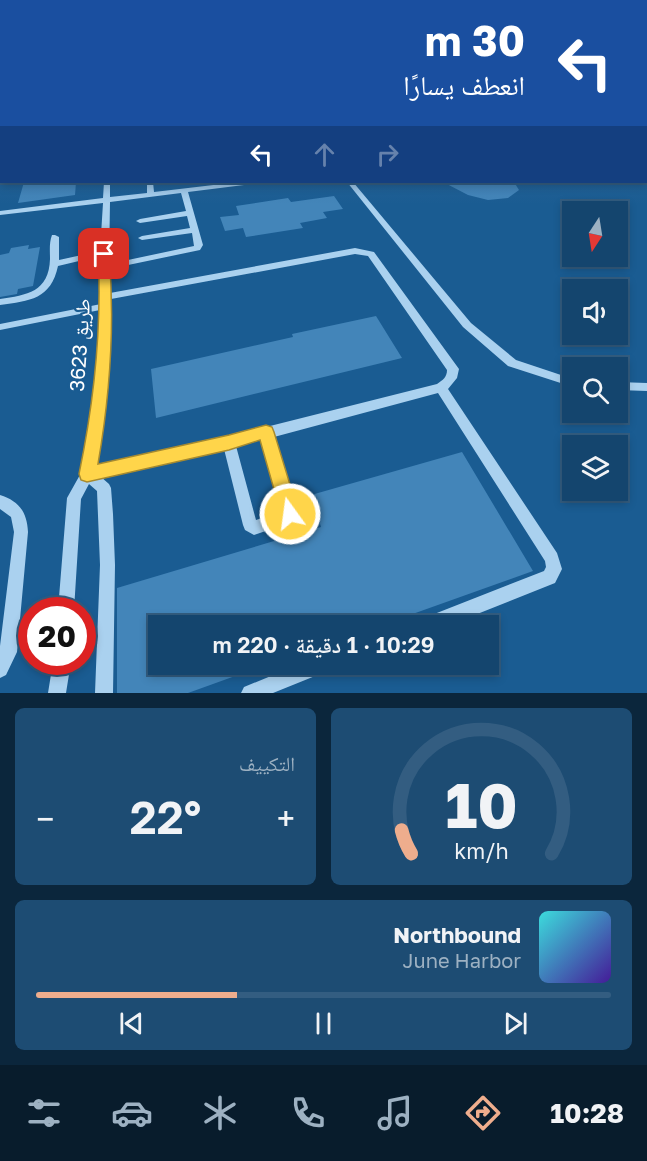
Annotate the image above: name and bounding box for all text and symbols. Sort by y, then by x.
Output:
text: 30 m [425,15,525,65]
icon: left [546,24,624,102]
text: انعطف يسارًا [403,69,525,101]
icon: left [245,138,278,171]
icon: ahead [308,138,341,171]
icon: right [371,138,404,171]
north arrow [562,201,628,267]
map controls [562,201,628,501]
pin [78,228,129,279]
icon: arrive [87,237,120,270]
button: sound [562,279,628,345]
street label: طريق 3623 [64,298,95,392]
button: search [562,357,628,423]
button: layers [562,435,628,501]
position arrow [258,482,322,546]
speed limit sign: 20 [18,597,96,675]
text: 10:29 · 1 دقيقة · 220 m [212,631,435,658]
text: التكييف [239,751,295,775]
text: 10 [445,767,518,842]
text: 22° [130,790,201,844]
text: − [36,799,54,838]
text: + [277,799,295,838]
text: km/h [454,838,509,864]
text: Northbound [393,921,521,948]
text: June Harbor [403,948,521,972]
icon: previous [115,1007,148,1040]
icon: pause [307,1007,340,1040]
icon: next [499,1007,532,1040]
icon: filters [23,1092,65,1134]
icon: car [111,1092,153,1134]
icon: climate [199,1092,241,1134]
icon: phone [287,1092,329,1134]
icon: music [374,1092,416,1134]
icon: directions [462,1092,504,1134]
text: 10:28 [550,1097,624,1129]

